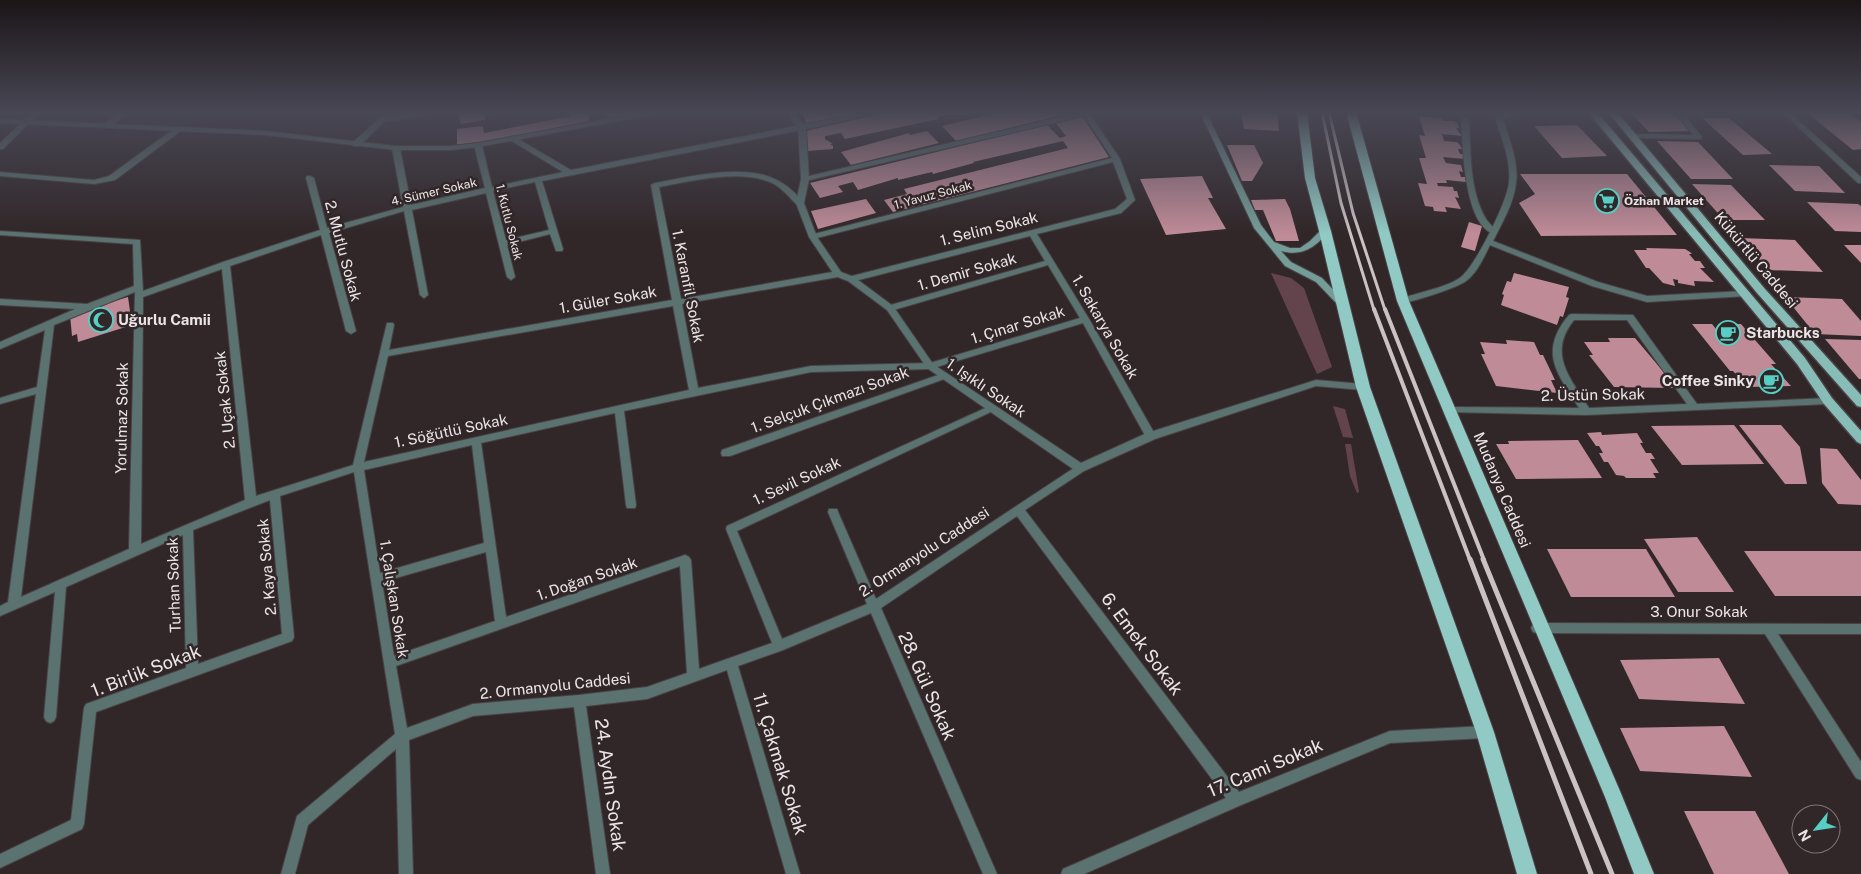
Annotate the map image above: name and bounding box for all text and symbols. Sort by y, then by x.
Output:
street label: 4. Sümer Sokak [390,175,479,209]
street label: 1. Yavuz Sokak [893,178,974,212]
street label: 1. Kutlu Sokak [493,182,525,262]
supermarket icon: Özhan Market [1594,188,1620,214]
place label: Özhan Market [1624,193,1704,208]
street label: 2. Mutlu Sokak [322,199,365,303]
street label: 1. Selim Sokak [938,208,1039,249]
street label: Kükürtlü Caddesi [1711,208,1801,311]
street label: 1. Karanfil Sokak [669,228,708,344]
street label: 1. Demir Sokak [916,249,1018,294]
street label: 1. Sakarya Sokak [1069,272,1142,382]
street label: 1. Güler Sokak [558,283,658,316]
street label: 1. Çınar Sokak [969,302,1067,347]
mosque icon: Uğurlu Camii [88,307,114,333]
place label: Uğurlu Camii [118,311,211,328]
cafe icon: Starbucks [1715,320,1741,346]
place label: Starbucks [1746,324,1820,341]
street label: 2. Uçak Sokak [211,350,238,450]
street label: 1. Işıklı Sokak [943,355,1029,420]
street label: Yorulmaz Sokak [112,362,131,474]
street label: 1. Selçuk Çıkmazı Sokak [749,363,911,436]
cafe icon: Coffee Sinky [1758,368,1784,394]
place label: Coffee Sinky [1662,372,1755,389]
street label: 2. Üstün Sokak [1541,384,1645,404]
street label: 1. Söğütlü Sokak [393,410,509,451]
street label: Mudanya Caddesi [1470,430,1534,550]
street label: 1. Sevil Sokak [750,453,843,508]
street label: 2. Ormanyolu Caddesi [856,503,992,600]
street label: 2. Kaya Sokak [254,518,279,616]
street label: Turhan Sokak [163,537,184,633]
street label: 1. Çalışkan Sokak [377,539,412,659]
street label: 1. Doğan Sokak [534,553,639,604]
street label: 6. Emek Sokak [1097,588,1188,699]
street label: 3. Onur Sokak [1650,603,1748,620]
street label: 28. Gül Sokak [894,628,961,743]
street label: 1. Birlik Sokak [88,640,204,701]
street label: 2. Ormanyolu Caddesi [479,669,631,702]
street label: 11. Çakmak Sokak [749,690,812,837]
street label: 24. Aydın Sokak [591,717,630,853]
street label: 17. Cami Sokak [1204,734,1326,801]
north arrow [1791,804,1841,854]
text: N [1795,827,1814,844]

